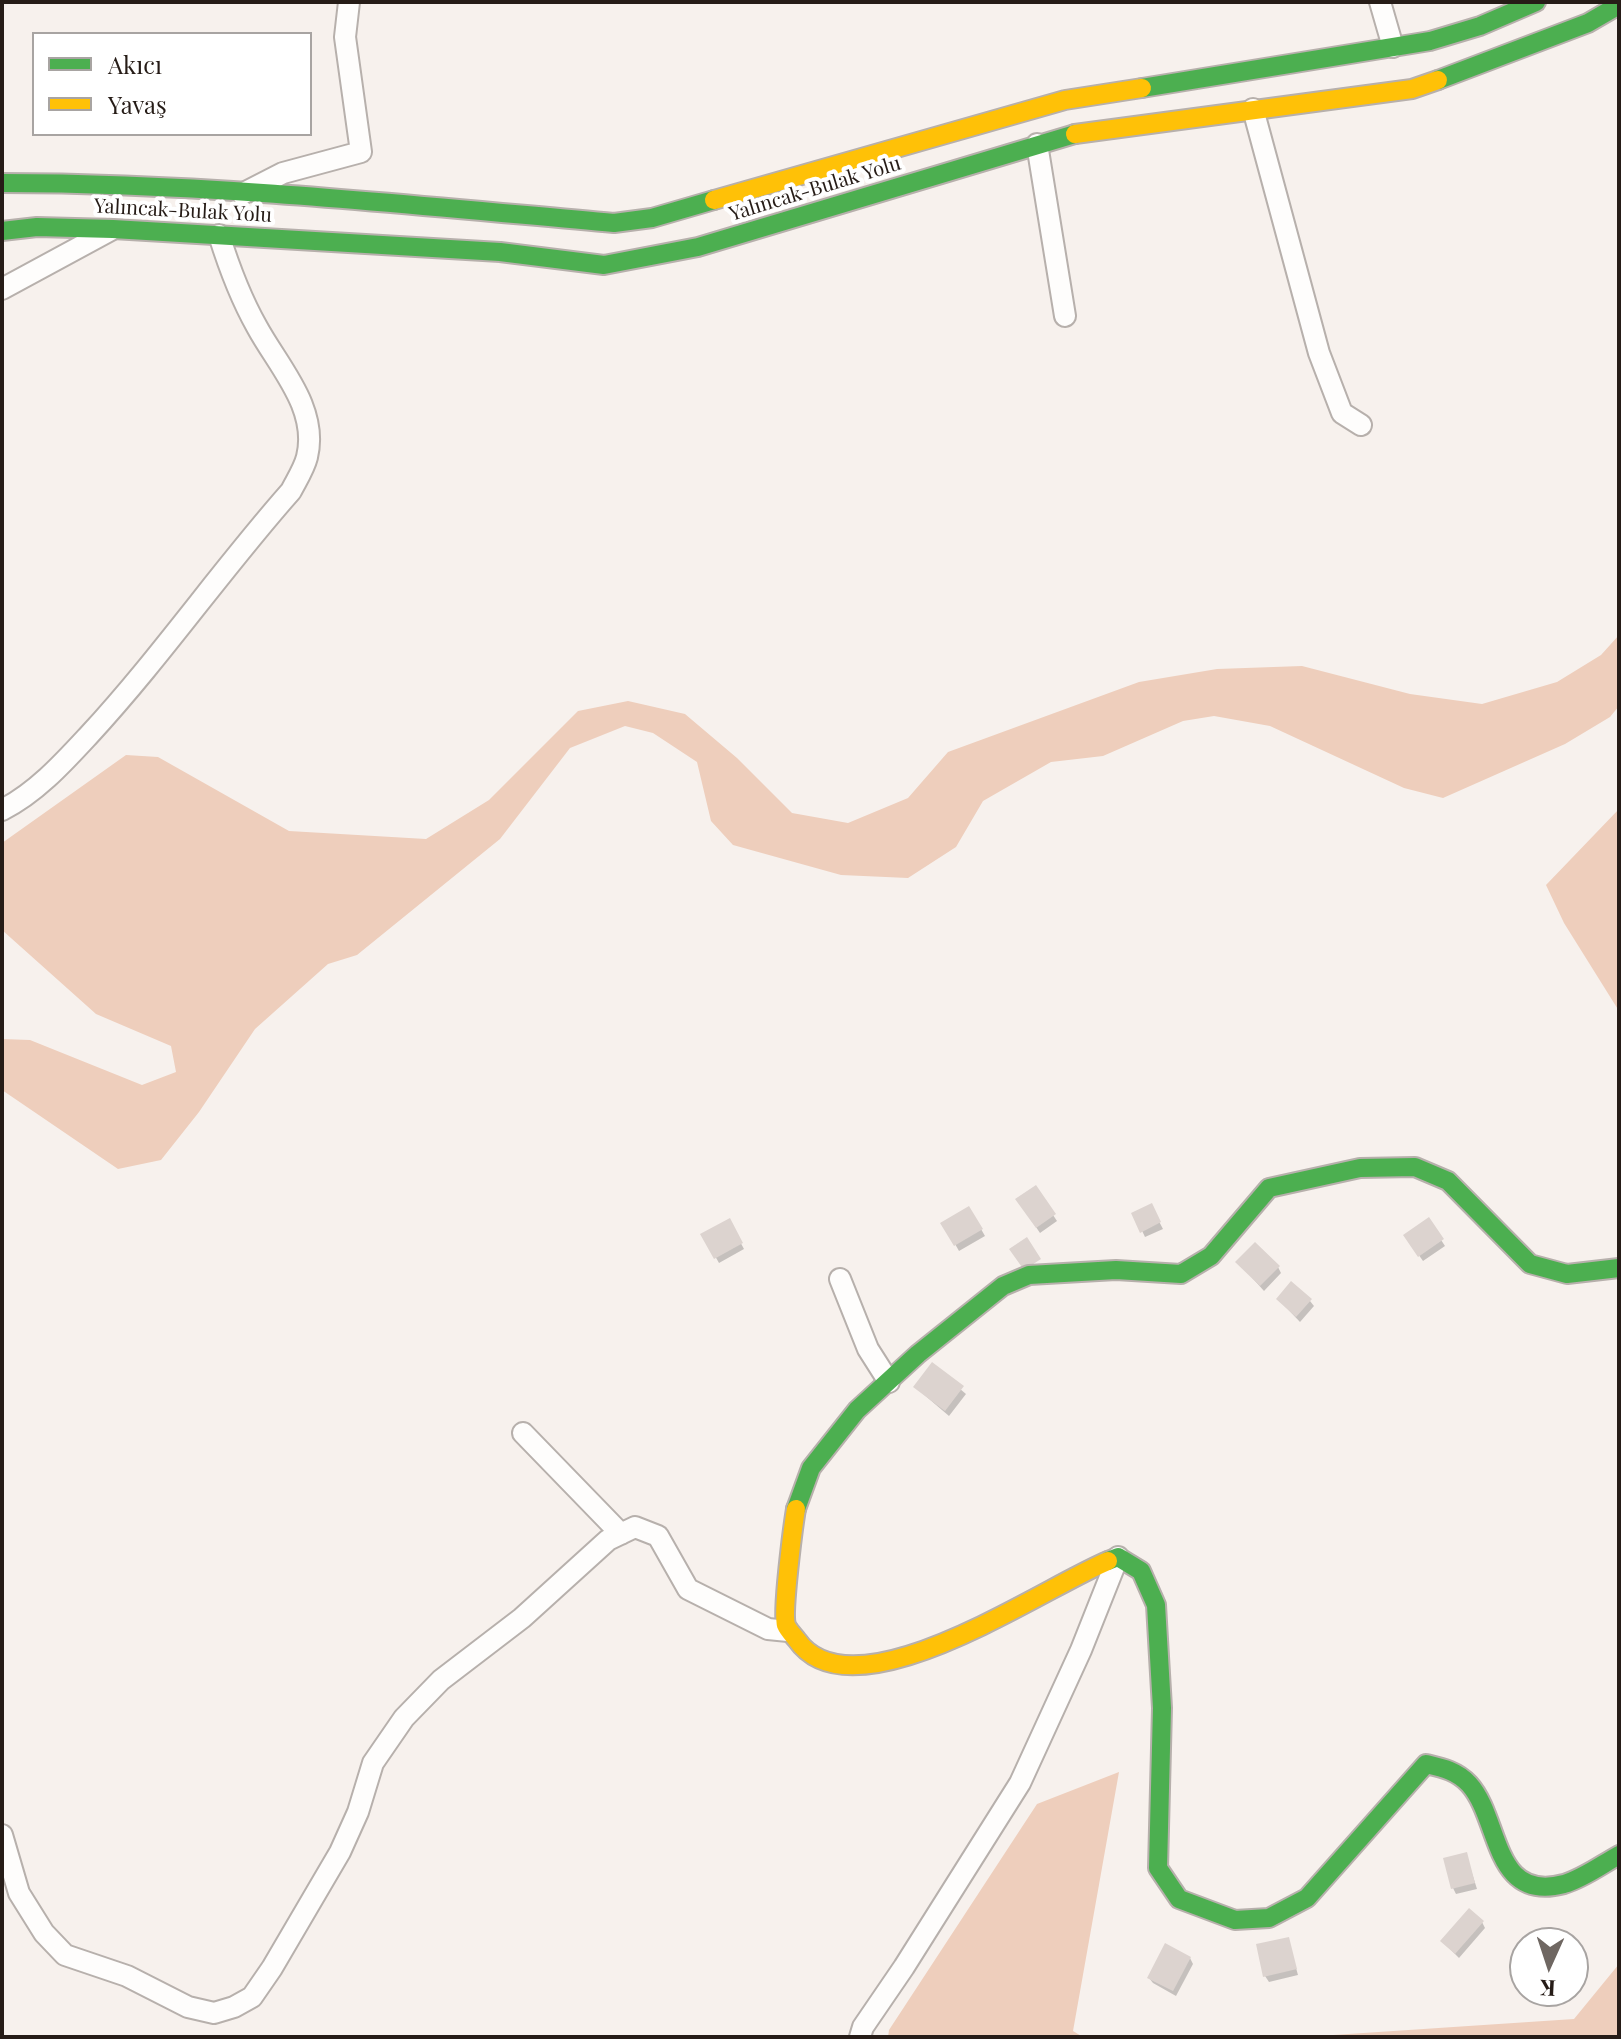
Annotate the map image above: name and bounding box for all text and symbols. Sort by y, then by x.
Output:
legend [32,32,312,136]
text: Akıcı [108,48,162,80]
text: Yavaş [108,88,167,120]
street label: Yalıncak-Bulak Yolu [726,151,904,227]
street label: Yalıncak-Bulak Yolu [93,194,273,228]
north arrow [1509,1927,1589,2007]
text: K [1539,1974,1556,2004]

